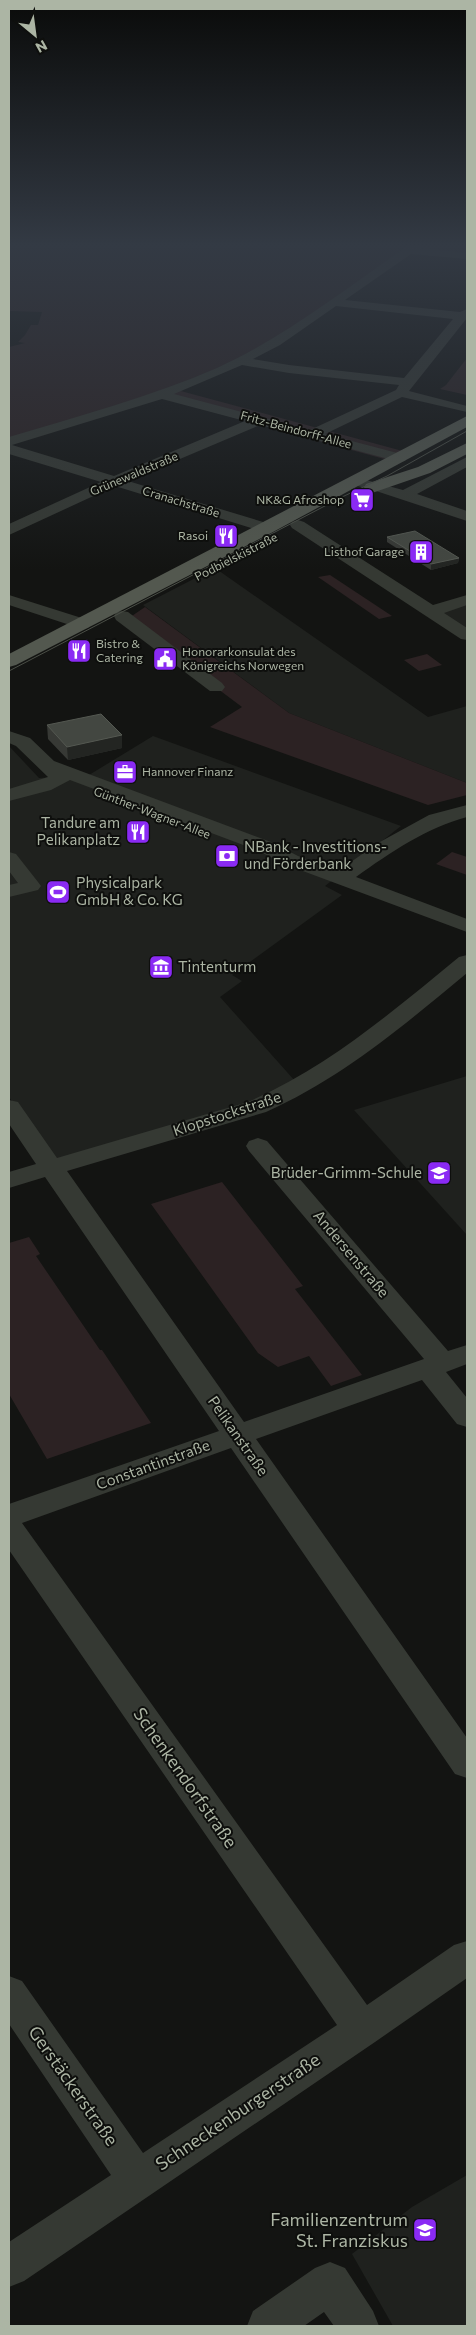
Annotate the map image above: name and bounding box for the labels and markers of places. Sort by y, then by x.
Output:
supermarket icon: NK&G Afroshop [349,487,375,513]
place label: NK&G Afroshop [256,492,344,506]
restaurant icon: Rasoi [213,523,239,549]
place label: Rasoi [178,528,208,542]
building icon: Listhof Garage [408,539,434,565]
place label: Listhof Garage [324,544,404,558]
place label: Bistro & Catering [96,636,143,664]
restaurant icon: Bistro & Catering [66,638,92,664]
place label: Honorarkonsulat des Königreichs Norwegen [182,644,304,672]
public building icon: Honorarkonsulat des Königreichs Norwegen [152,646,178,672]
office icon: Hannover Finanz [112,759,138,785]
place label: Hannover Finanz [142,764,233,778]
place label: Tandure am Pelikanplatz [37,813,120,848]
restaurant icon: Tandure am Pelikanplatz [125,819,151,845]
place label: NBank - Investitions- und Förderbank [244,837,387,872]
bank icon: NBank - Investitions- und Förderbank [214,843,240,869]
place label: Physicalpark GmbH & Co. KG [76,873,183,908]
sports icon: Physicalpark GmbH & Co. KG [45,879,71,905]
museum icon: Tintenturm [148,954,174,980]
place label: Tintenturm [178,957,256,975]
school or university icon: Brüder-Grimm-Schule [426,1160,452,1186]
place label: Brüder-Grimm-Schule [271,1163,422,1181]
place label: Familienzentrum St. Franziskus [270,2208,408,2251]
school or university icon: Familienzentrum St. Franziskus [412,2217,438,2243]

